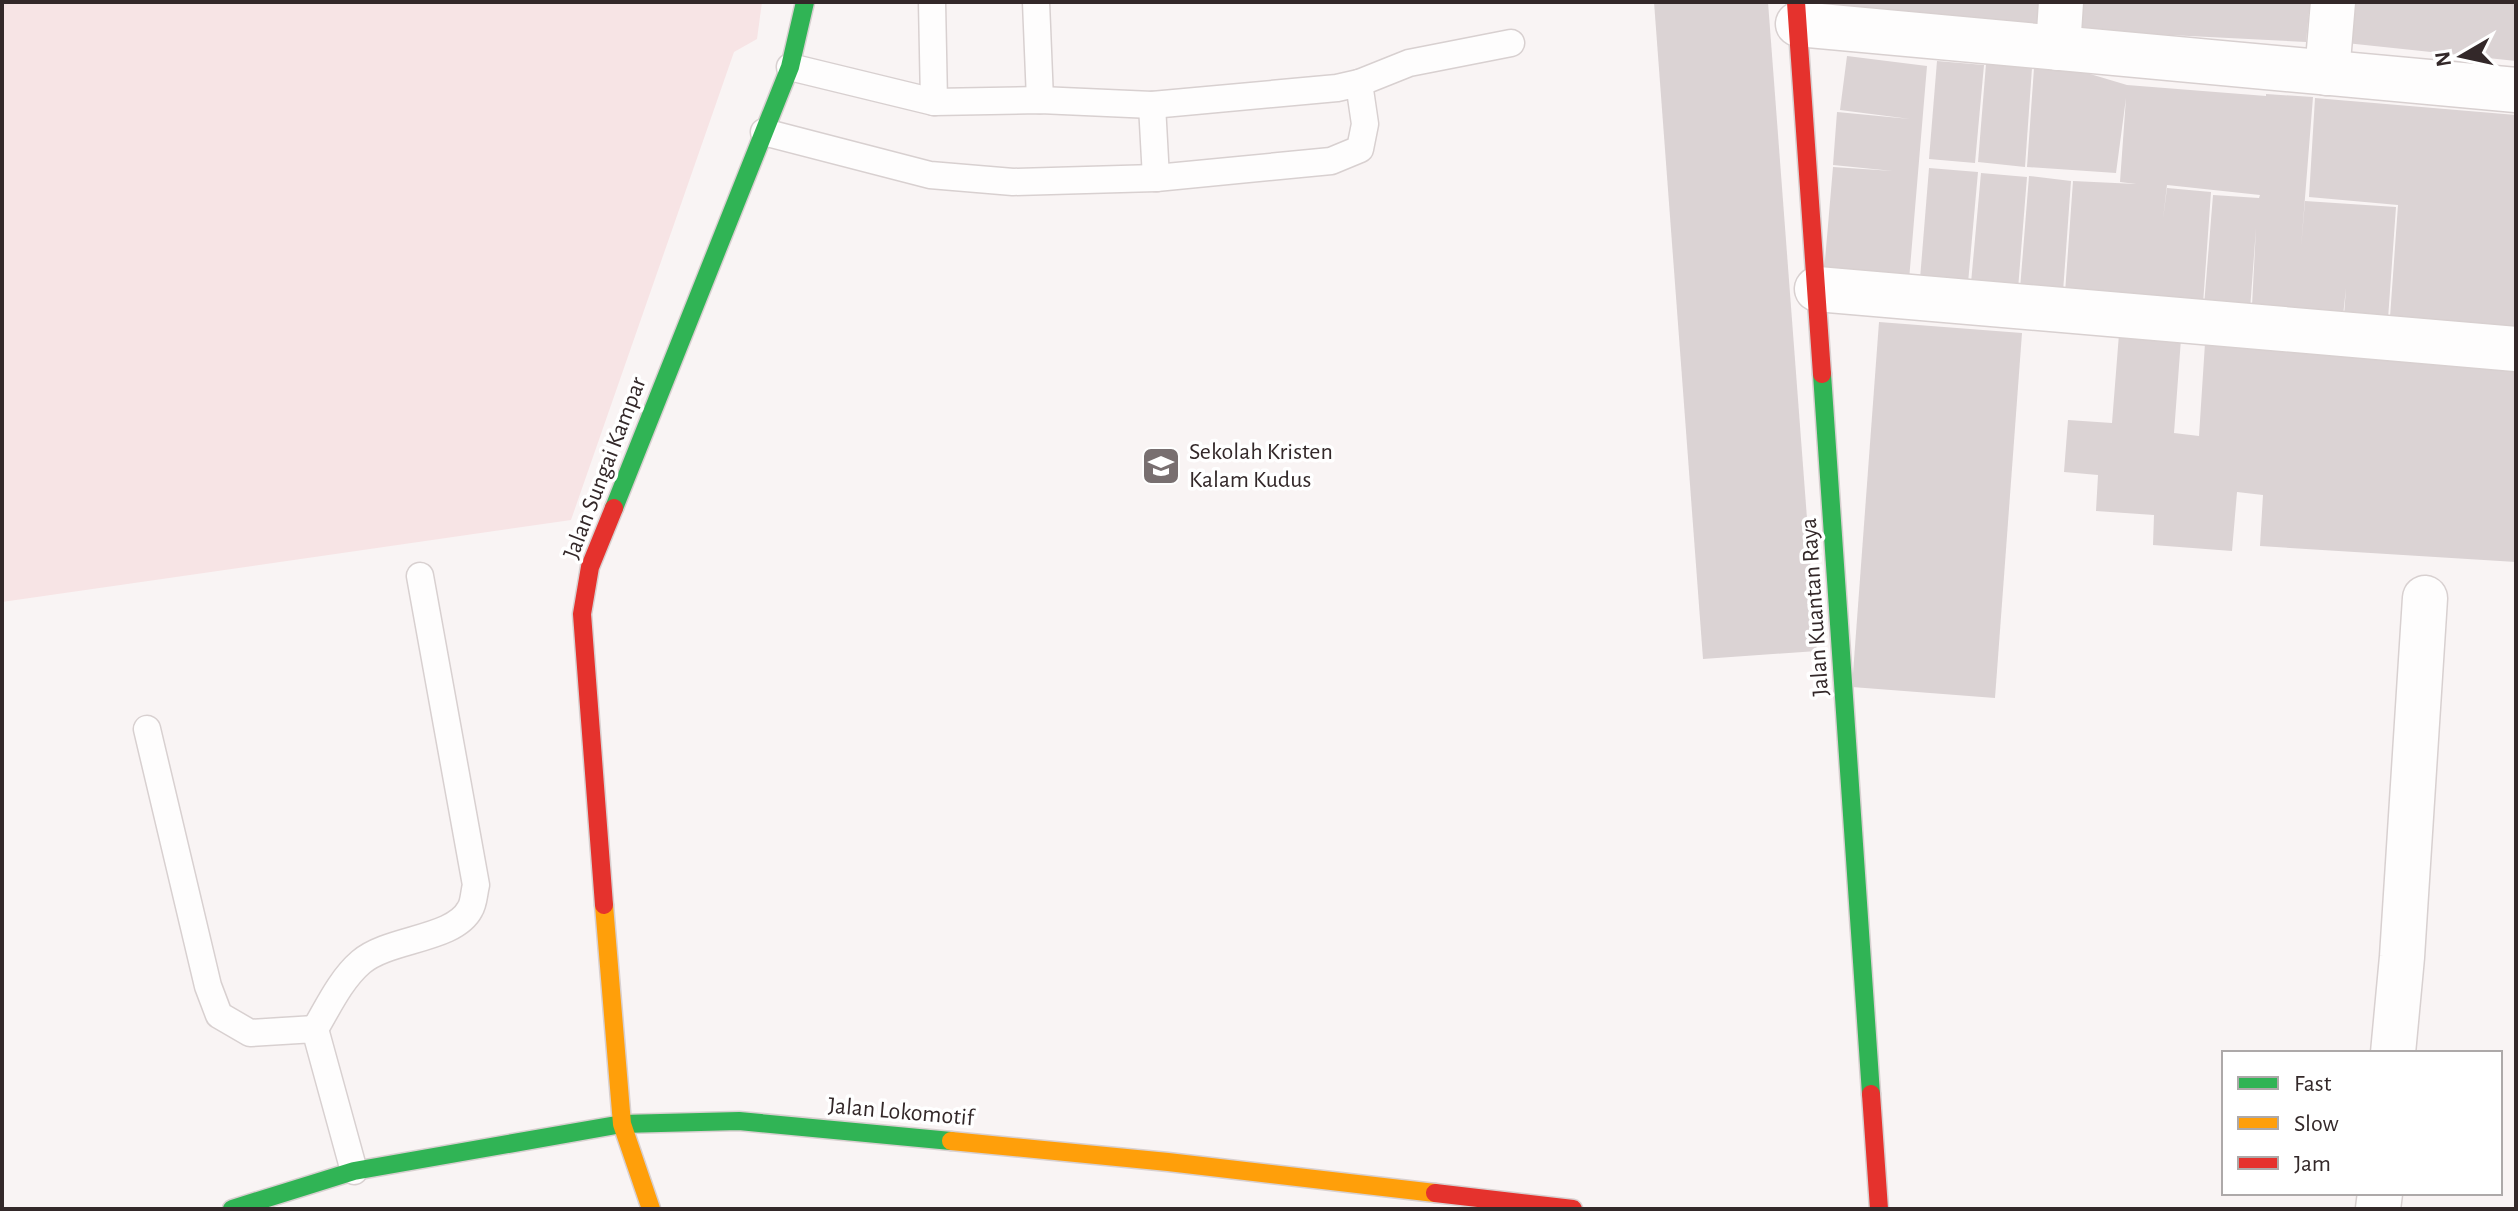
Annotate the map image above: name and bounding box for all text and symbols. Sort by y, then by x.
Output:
north arrow [2422,16,2502,96]
text: N [2431,50,2455,68]
street label: Jalan Sungai Kampar [559,373,651,562]
place label: Sekolah Kristen Kalam Kudus [1189,440,1333,492]
school or university icon: Sekolah Kristen Kalam Kudus [1140,445,1182,487]
street label: Jalan Kuantan Raya [1797,517,1833,697]
legend [2222,1051,2502,1195]
text: Fast [2294,1072,2332,1096]
street label: Jalan Lokomotif [827,1094,977,1130]
text: Slow [2294,1112,2339,1136]
text: Jam [2294,1152,2331,1176]

